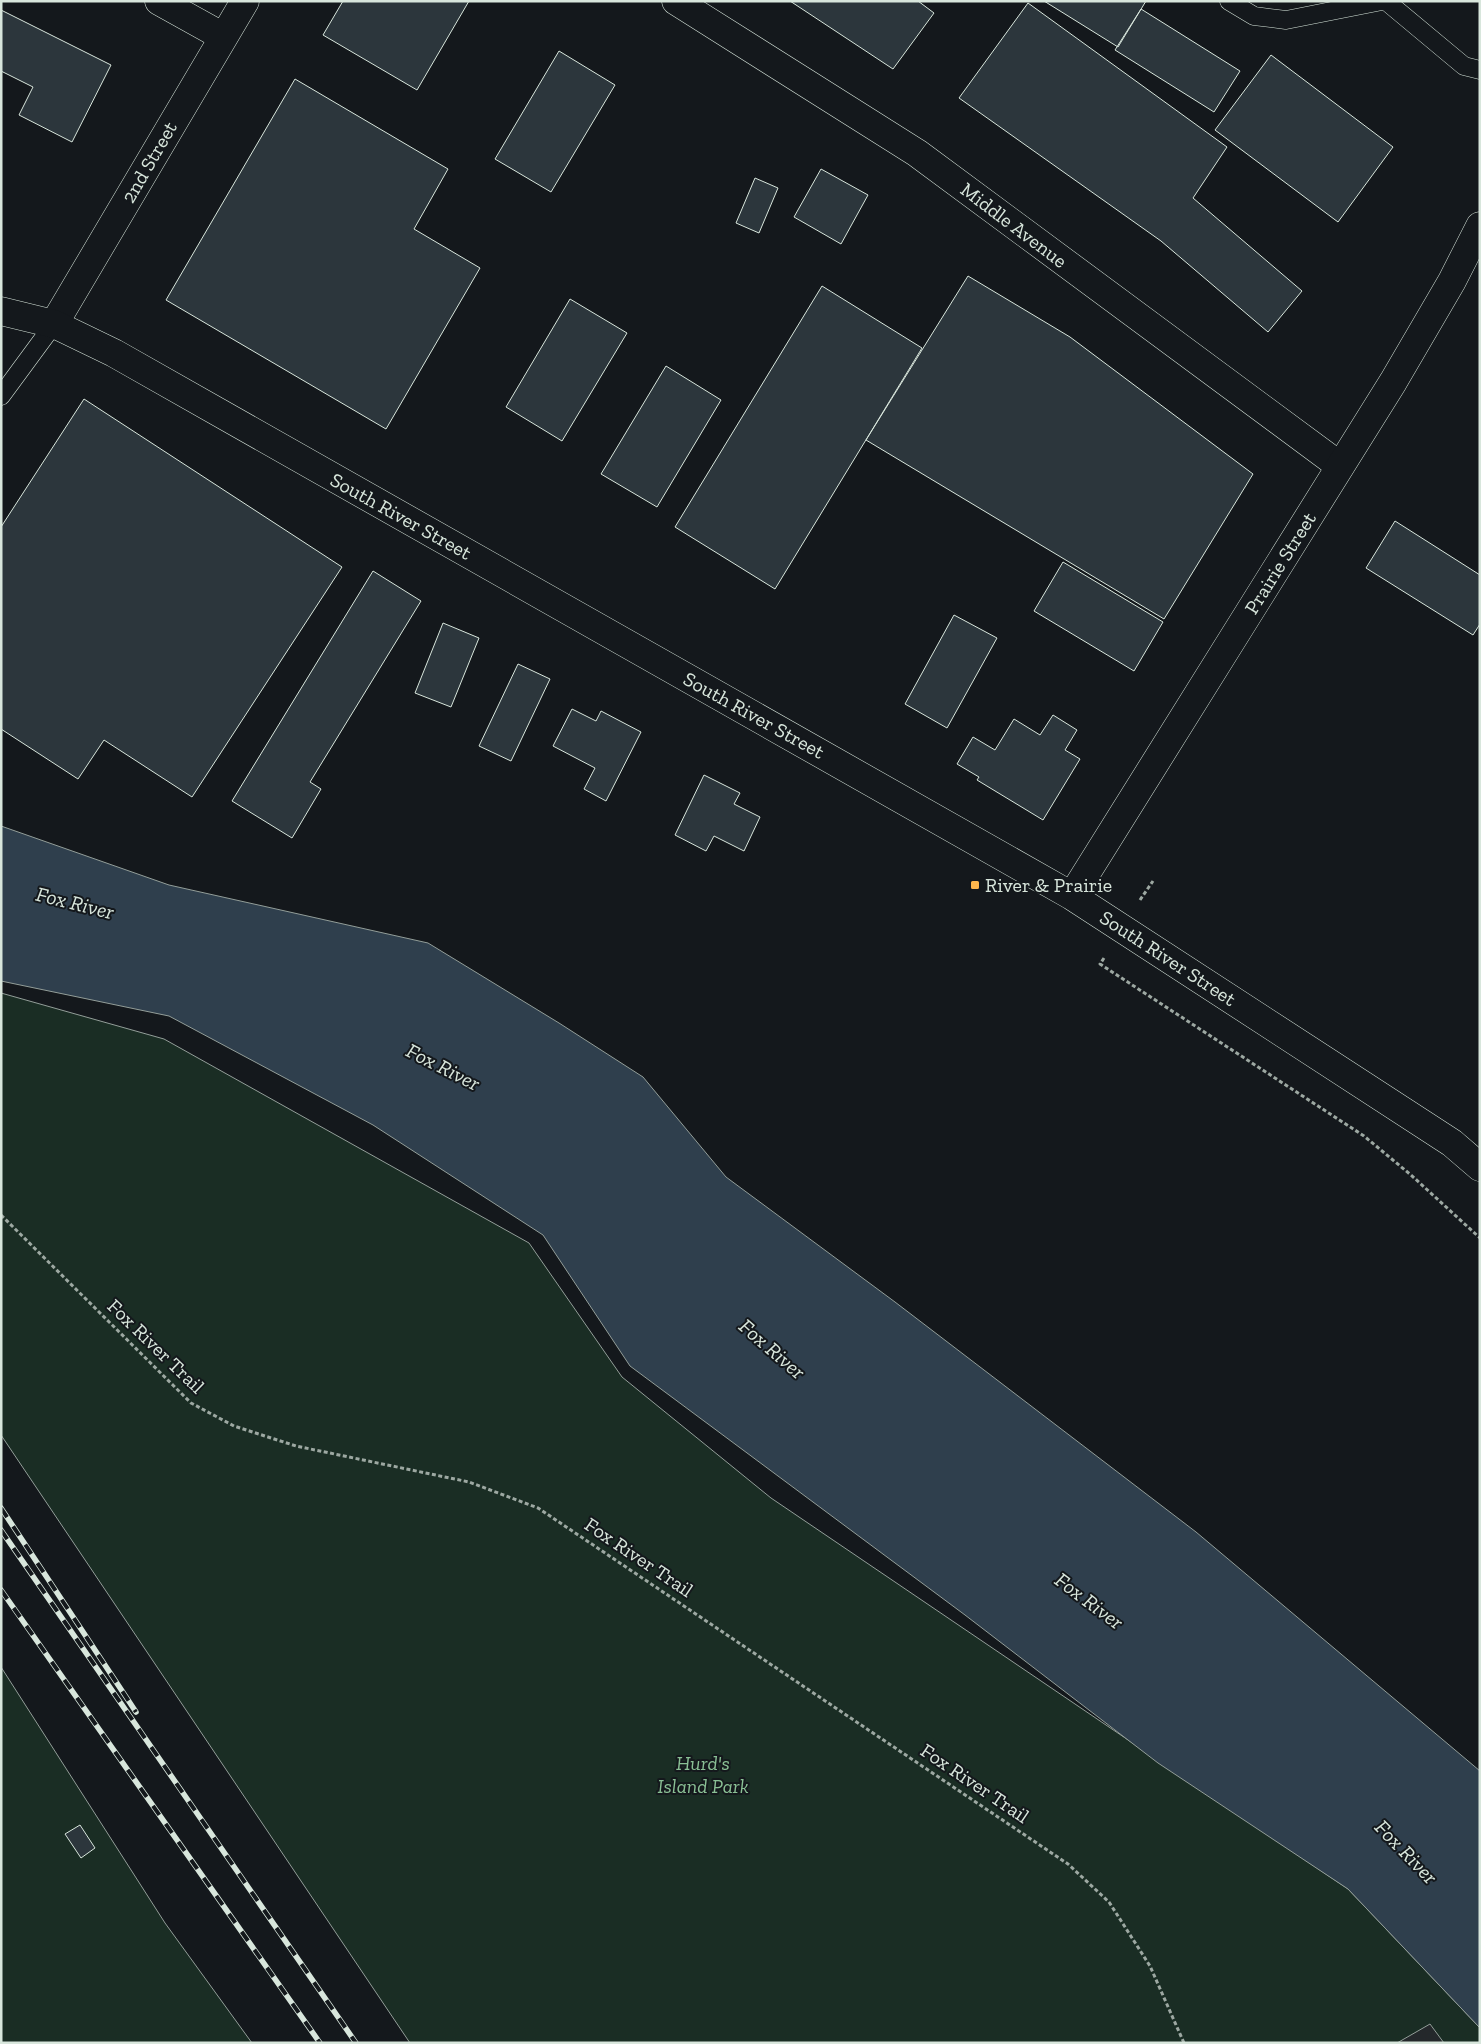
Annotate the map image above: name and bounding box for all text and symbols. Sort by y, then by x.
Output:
street label: 2nd Street [116,117,182,207]
street label: Middle Avenue [956,177,1072,273]
street label: South River Street [326,467,476,565]
street label: Prairie Street [1239,507,1321,618]
street label: South River Street [679,666,829,764]
place label: River & Prairie [985,873,1112,897]
marker: River & Prairie [969,879,981,891]
water label: Fox River [34,881,117,924]
street label: South River Street [1095,905,1241,1011]
water label: Fox River [402,1037,485,1096]
street label: Fox River Trail [102,1294,210,1398]
water label: Fox River [734,1313,811,1385]
street label: Fox River Trail [580,1512,698,1602]
water label: Fox River [1050,1567,1129,1635]
street label: Fox River Trail [916,1738,1034,1828]
park label: Hurd's Island Park [657,1751,749,1798]
water label: Fox River [1370,1814,1443,1889]

